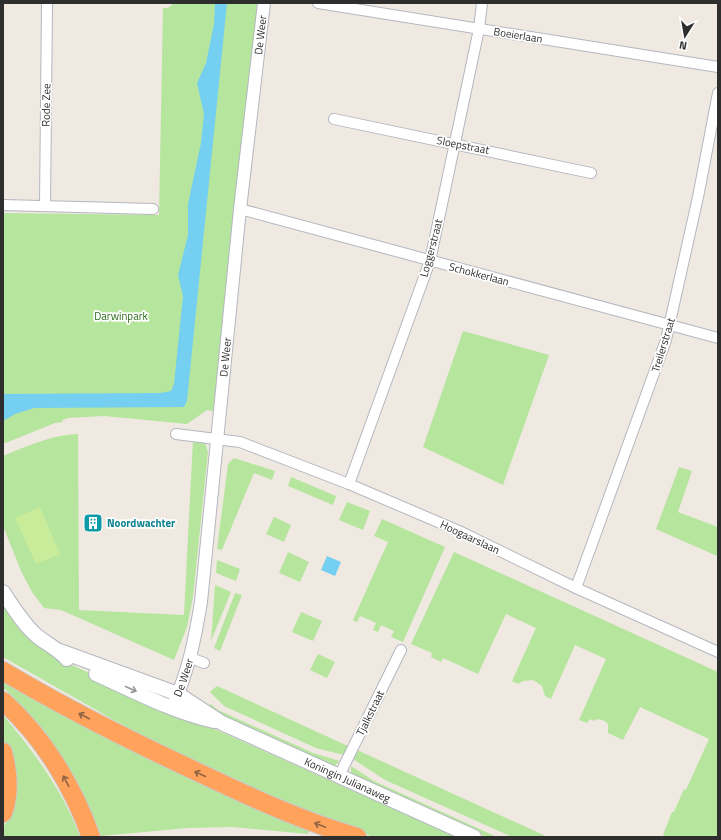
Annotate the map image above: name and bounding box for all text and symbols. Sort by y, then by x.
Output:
street label: De Weer [250,14,271,56]
north arrow [665,16,705,56]
street label: Boeierlaan [492,23,544,47]
text: N [678,37,688,54]
street label: Rode Zee [38,83,54,127]
street label: Sloepstraat [435,132,491,158]
street label: Loggerstraat [416,217,446,279]
street label: Schokkerlaan [447,258,511,290]
park label: Darwinpark [94,308,148,324]
street label: Treilerstraat [647,316,679,374]
street label: De Weer [215,336,235,378]
building icon: Noordwachter [82,512,104,534]
place label: Noordwachter [107,515,175,531]
street label: Hoogaarslaan [438,516,502,558]
street label: De Weer [169,657,197,699]
one-way arrow [124,686,136,693]
street label: Tjalkstraat [352,687,388,739]
one-way arrow [78,712,90,720]
street label: Koningin Julianaweg [302,753,393,806]
one-way arrow [195,770,207,777]
one-way arrow [62,775,69,787]
one-way arrow [314,821,326,829]

